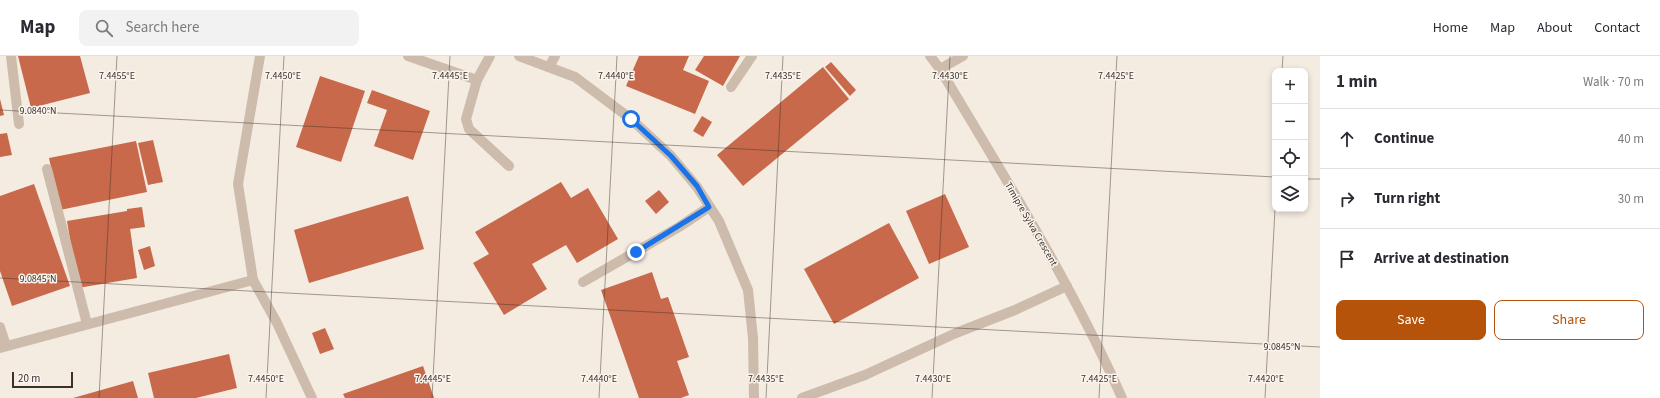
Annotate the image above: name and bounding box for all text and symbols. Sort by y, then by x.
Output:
search box [79,10,359,46]
text: Map [20,14,55,41]
icon: search [93,17,115,39]
text: Search here [125,17,199,38]
text: Home [1433,18,1468,38]
text: Map [1490,18,1515,38]
text: About [1537,18,1572,38]
text: Contact [1594,18,1640,38]
map controls [1272,68,1308,212]
button: + [1272,68,1308,104]
text: 7.4455°E [99,69,135,83]
text: 7.4450°E [265,69,301,83]
text: 7.4445°E [432,69,468,83]
text: 7.4440°E [598,69,634,83]
text: 7.4435°E [765,69,801,83]
text: 7.4430°E [932,69,968,83]
text: 7.4425°E [1098,69,1134,83]
text: 1 min [1336,70,1377,94]
text: Walk · 70 m [1583,73,1644,91]
text: 9.0840°N [19,104,57,118]
button: − [1272,104,1308,140]
route start [622,110,640,128]
icon: ahead [1336,128,1358,150]
text: Continue [1374,128,1434,149]
text: 40 m [1618,130,1644,148]
button: locate [1272,140,1308,176]
button: layers [1272,176,1308,212]
street label: Timipre Sylva Crescent [1001,179,1061,269]
icon: right [1336,188,1358,210]
text: Turn right [1374,188,1440,209]
text: 30 m [1618,190,1644,208]
route end [627,243,645,261]
icon: arrive [1336,248,1358,270]
text: Arrive at destination [1374,248,1509,269]
text: 9.0845°N [19,272,57,286]
button: Save [1336,300,1486,340]
button: Share [1494,300,1644,340]
text: 9.0845°N [1263,340,1301,354]
scale bar [12,370,73,389]
text: 20 m [18,371,40,386]
text: 7.4450°E [248,372,284,386]
text: 7.4445°E [415,372,451,386]
text: 7.4440°E [581,372,617,386]
text: 7.4435°E [748,372,784,386]
text: 7.4430°E [915,372,951,386]
text: 7.4425°E [1081,372,1117,386]
text: 7.4420°E [1248,372,1284,386]

